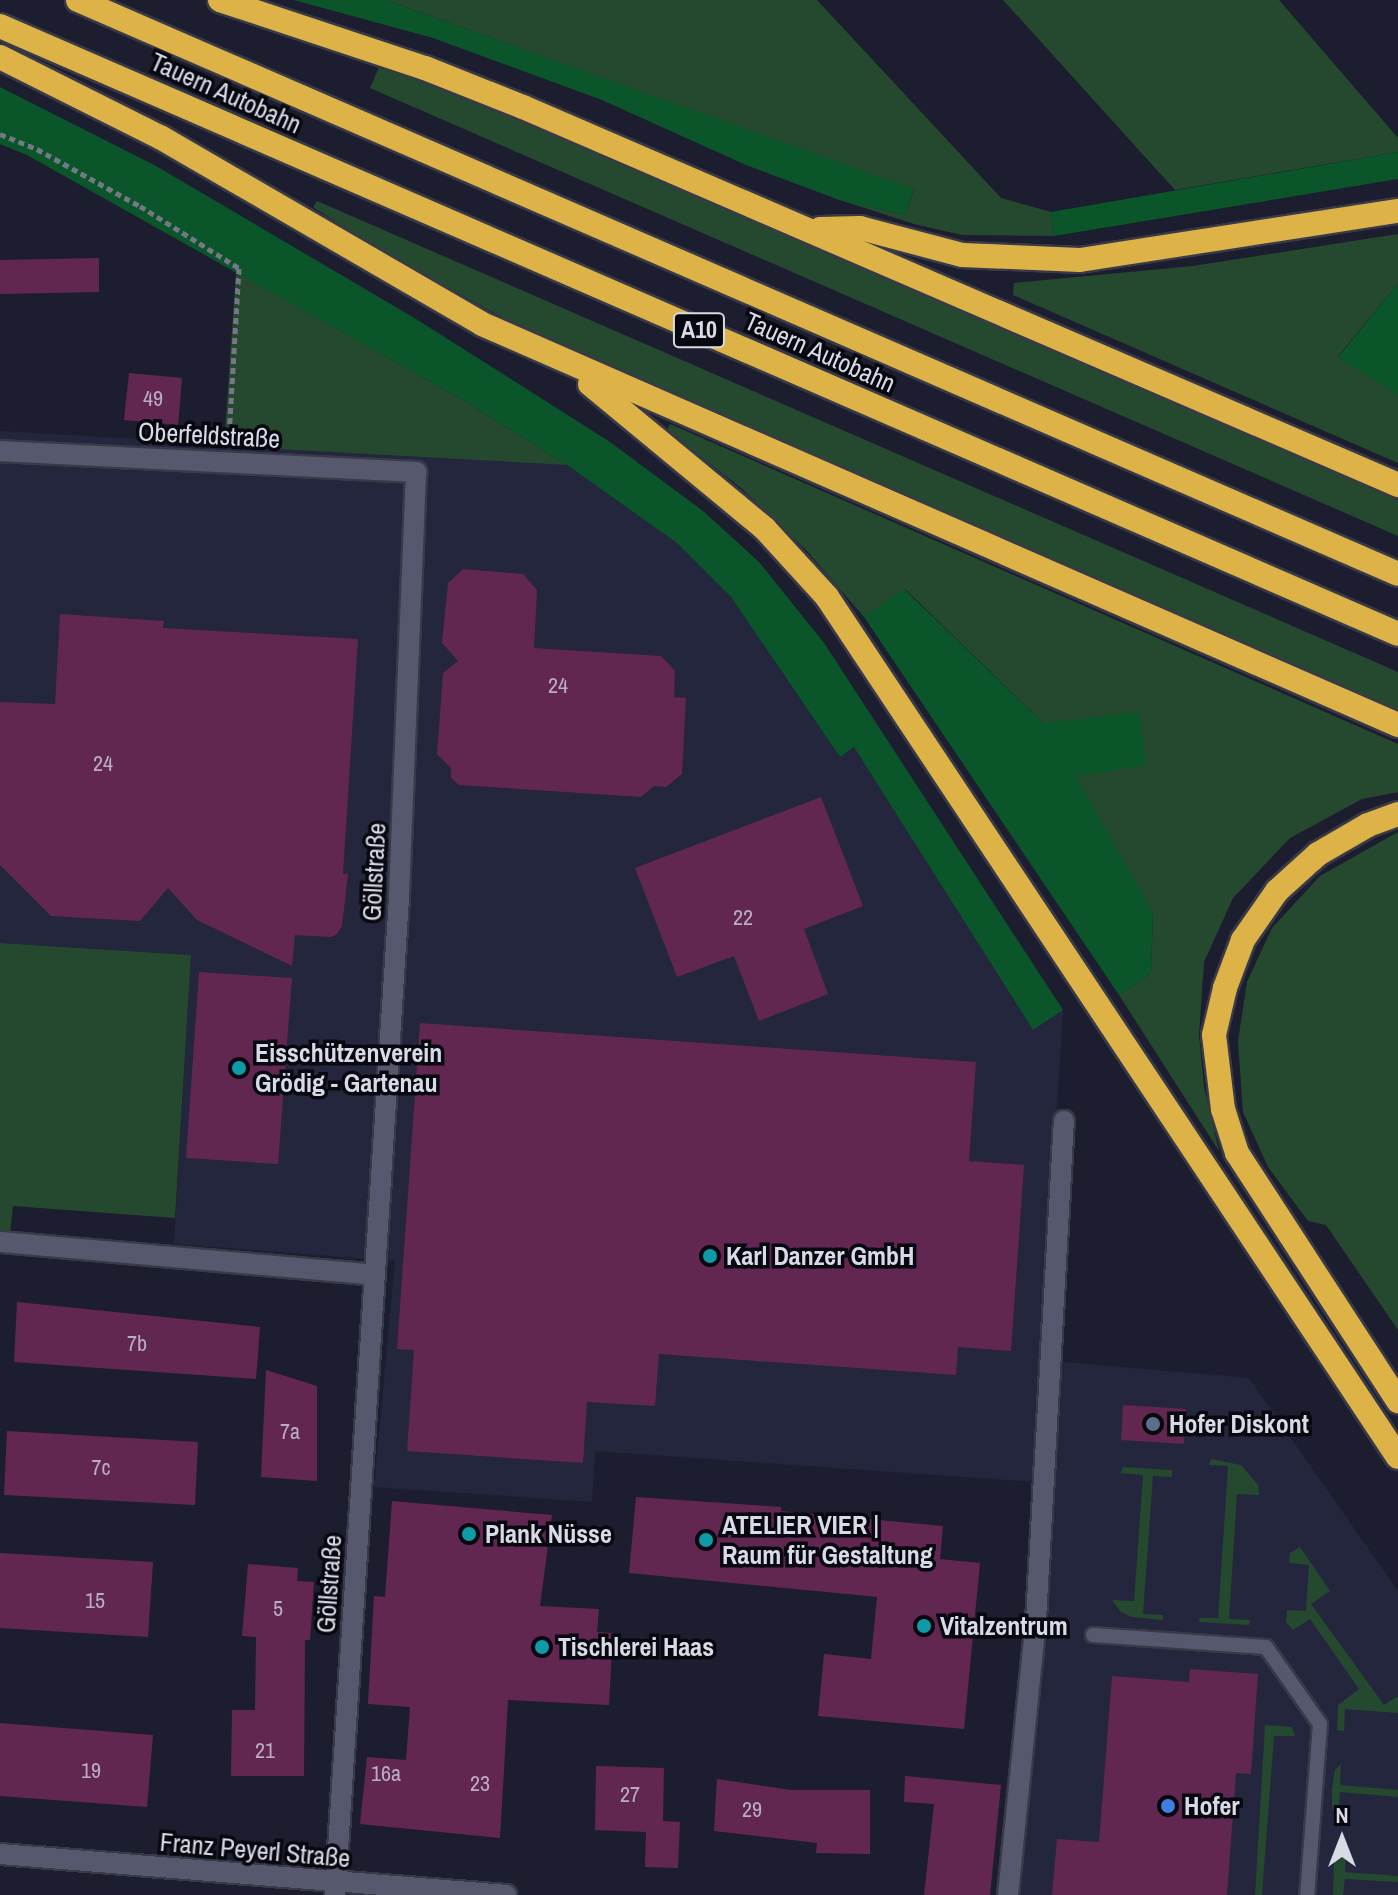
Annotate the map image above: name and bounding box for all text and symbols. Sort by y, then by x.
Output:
street label: Tauern Autobahn [145,46,307,140]
street label: Tauern Autobahn [739,305,901,399]
road number: A10 [671,310,727,350]
house number: 49 [143,386,163,412]
street label: Oberfeldstraße [137,416,281,454]
house number: 24 [548,673,568,699]
house number: 24 [93,751,113,777]
street label: Göllstraße [356,822,392,922]
house number: 22 [733,905,753,931]
place label: Eisschützenverein Grödig - Gartenau [255,1037,442,1098]
marker: Eisschützenverein Grödig - Gartenau [230,1059,248,1077]
place label: Karl Danzer GmbH [726,1240,914,1272]
marker: Karl Danzer GmbH [701,1247,719,1265]
house number: 7b [127,1331,147,1357]
place label: Hofer Diskont [1169,1408,1309,1440]
marker: Hofer Diskont [1144,1415,1162,1433]
house number: 7a [280,1419,300,1445]
house number: 7c [91,1455,111,1481]
place label: ATELIER VIER | Raum für Gestaltung [722,1509,933,1570]
place label: Plank Nüsse [485,1518,612,1550]
marker: Plank Nüsse [460,1525,478,1543]
marker: ATELIER VIER | Raum für Gestaltung [697,1531,715,1549]
street label: Göllstraße [310,1534,348,1634]
house number: 15 [85,1588,105,1614]
house number: 5 [273,1596,283,1622]
place label: Vitalzentrum [940,1610,1068,1642]
marker: Vitalzentrum [915,1617,933,1635]
place label: Tischlerei Haas [558,1631,714,1663]
marker: Tischlerei Haas [533,1638,551,1656]
house number: 21 [255,1738,275,1764]
house number: 19 [81,1758,101,1784]
house number: 16a [371,1761,401,1787]
house number: 23 [470,1771,490,1797]
house number: 27 [620,1782,640,1808]
place label: Hofer [1184,1790,1240,1822]
house number: 29 [742,1797,762,1823]
marker: Hofer [1159,1797,1177,1815]
north arrow [1302,1799,1382,1879]
text: N [1335,1800,1349,1830]
street label: Franz Peyerl Straße [159,1826,351,1874]

